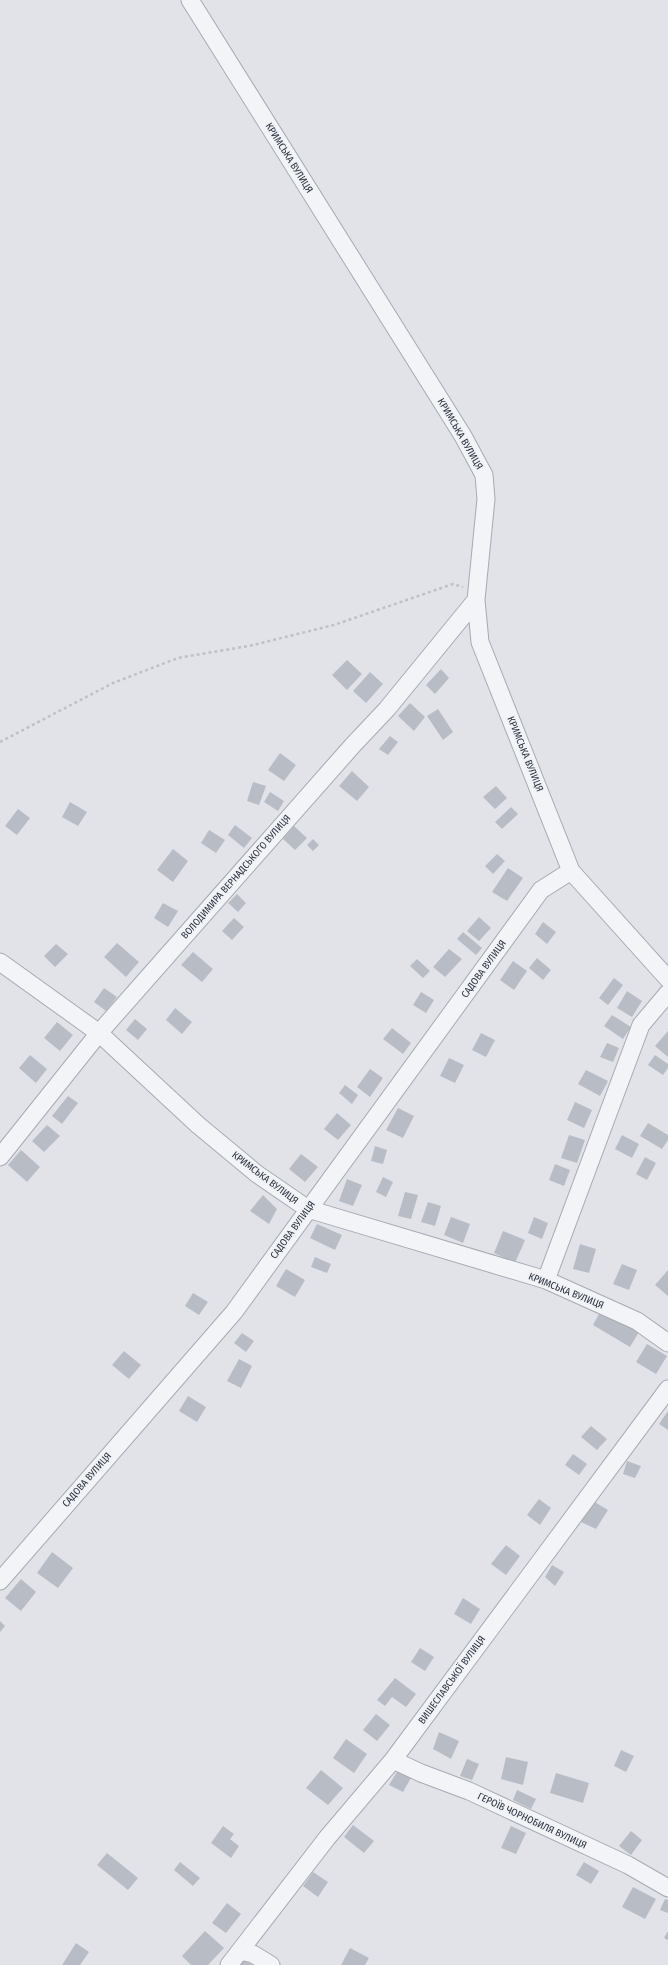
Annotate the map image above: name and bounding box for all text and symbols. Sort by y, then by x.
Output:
street label: КРИМСЬКА ВУЛИЦЯ [263,121,315,195]
street label: КРИМСЬКА ВУЛИЦЯ [435,396,485,472]
street label: КРИМСЬКА ВУЛИЦЯ [504,715,546,793]
street label: ВОЛОДИМИРА ВЕРНАДСЬКОГО ВУЛИЦЯ [179,812,293,942]
street label: САДОВА ВУЛИЦЯ [459,938,509,1000]
street label: КРИМСЬКА ВУЛИЦЯ [229,1149,301,1207]
street label: САДОВА ВУЛИЦЯ [268,1199,318,1261]
street label: КРИМСЬКА ВУЛИЦЯ [527,1270,605,1312]
street label: САДОВА ВУЛИЦЯ [60,1450,114,1510]
street label: ВИШЕСЛАВСЬКОЇ ВУЛИЦЯ [415,1633,488,1726]
street label: ГЕРОЇВ ЧОРНОБИЛЯ ВУЛИЦЯ [476,1790,589,1852]

